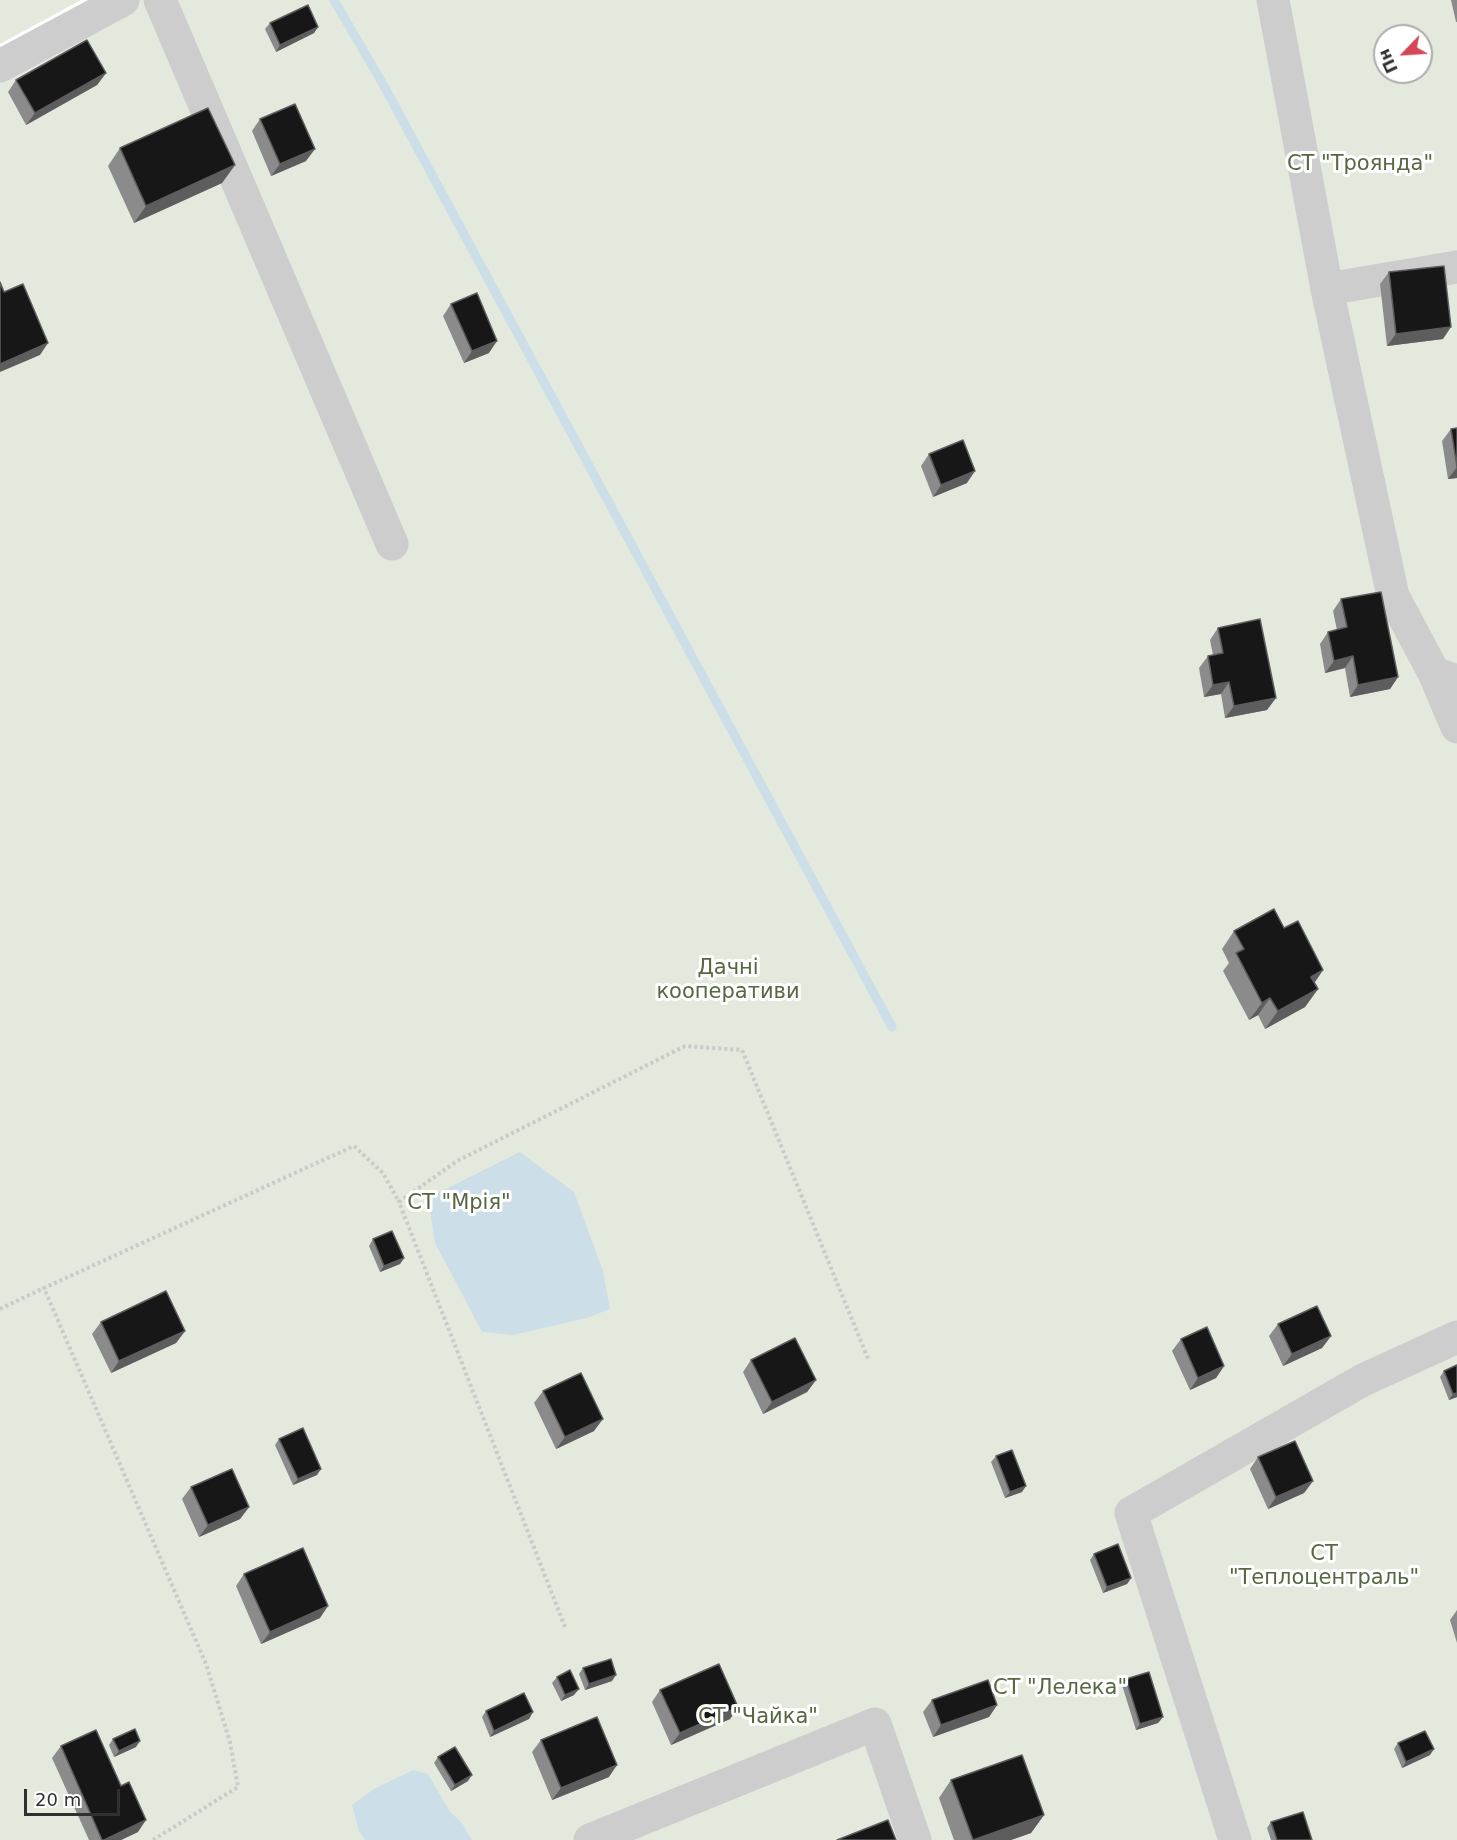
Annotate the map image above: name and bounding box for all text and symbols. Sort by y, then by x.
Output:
north arrow [1373,24,1433,84]
text: Пн [1374,46,1402,76]
park label: СТ "Троянда" [1287,152,1433,178]
park label: Дачні кооперативи [656,956,800,1006]
park label: СТ "Мрія" [407,1191,511,1217]
park label: СТ "Теплоцентраль" [1229,1542,1419,1592]
park label: СТ "Лелека" [993,1676,1127,1702]
park label: СТ "Чайка" [698,1705,818,1731]
scale bar [27,1777,123,1815]
text: 20 m [35,1789,81,1810]

